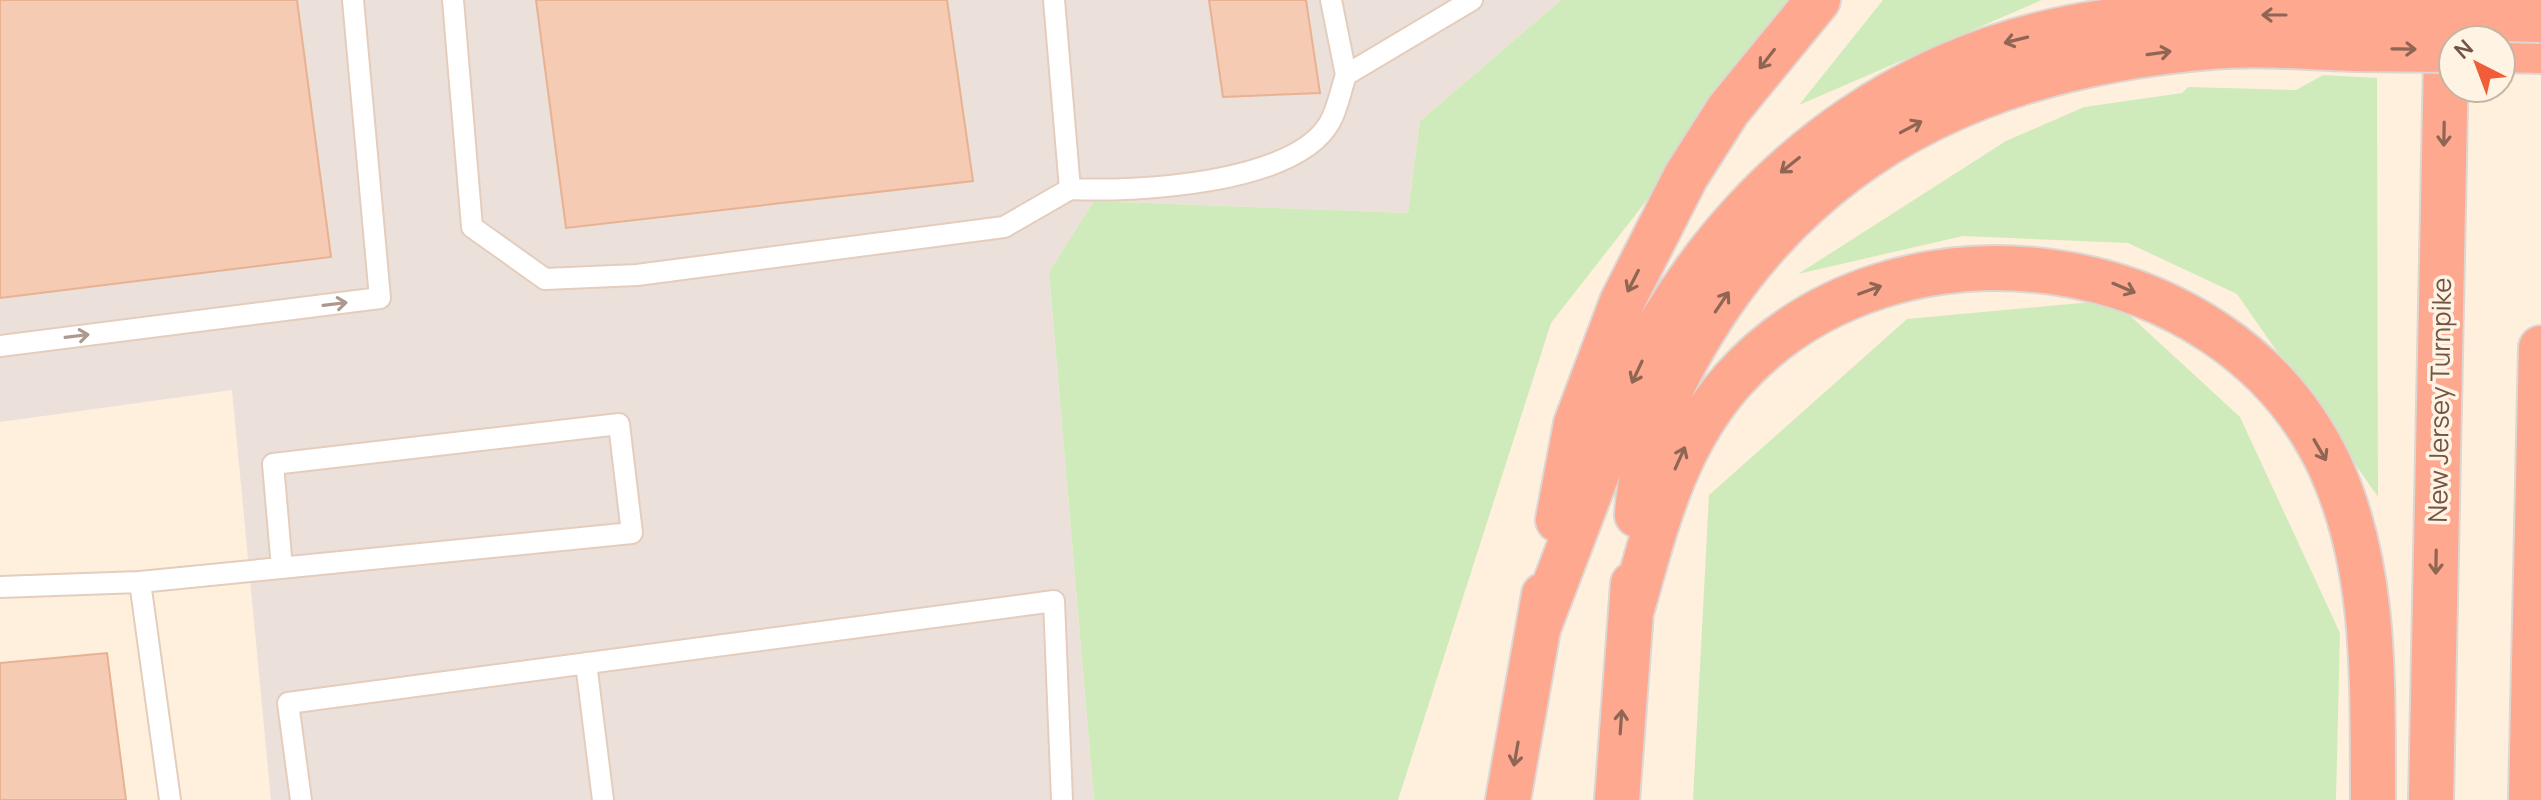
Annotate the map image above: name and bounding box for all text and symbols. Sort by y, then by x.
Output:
one-way arrow [2261,7,2288,23]
north arrow [2437,24,2517,104]
text: N [2448,33,2480,66]
one-way arrow [2004,34,2030,49]
one-way arrow [2390,41,2417,57]
one-way arrow [2146,45,2171,60]
one-way arrow [1759,48,1776,69]
one-way arrow [1899,119,1923,135]
one-way arrow [2437,120,2452,147]
one-way arrow [1780,156,1801,173]
one-way arrow [1625,269,1640,293]
street label: New Jersey Turnpike [2419,277,2459,523]
one-way arrow [2111,281,2136,296]
one-way arrow [1857,282,1882,296]
one-way arrow [1714,291,1730,313]
one-way arrow [321,296,348,311]
one-way arrow [63,329,90,344]
one-way arrow [1629,360,1644,384]
one-way arrow [2313,438,2329,461]
one-way arrow [1673,446,1688,470]
one-way arrow [2428,548,2443,575]
one-way arrow [1614,709,1629,736]
one-way arrow [1507,741,1522,766]

